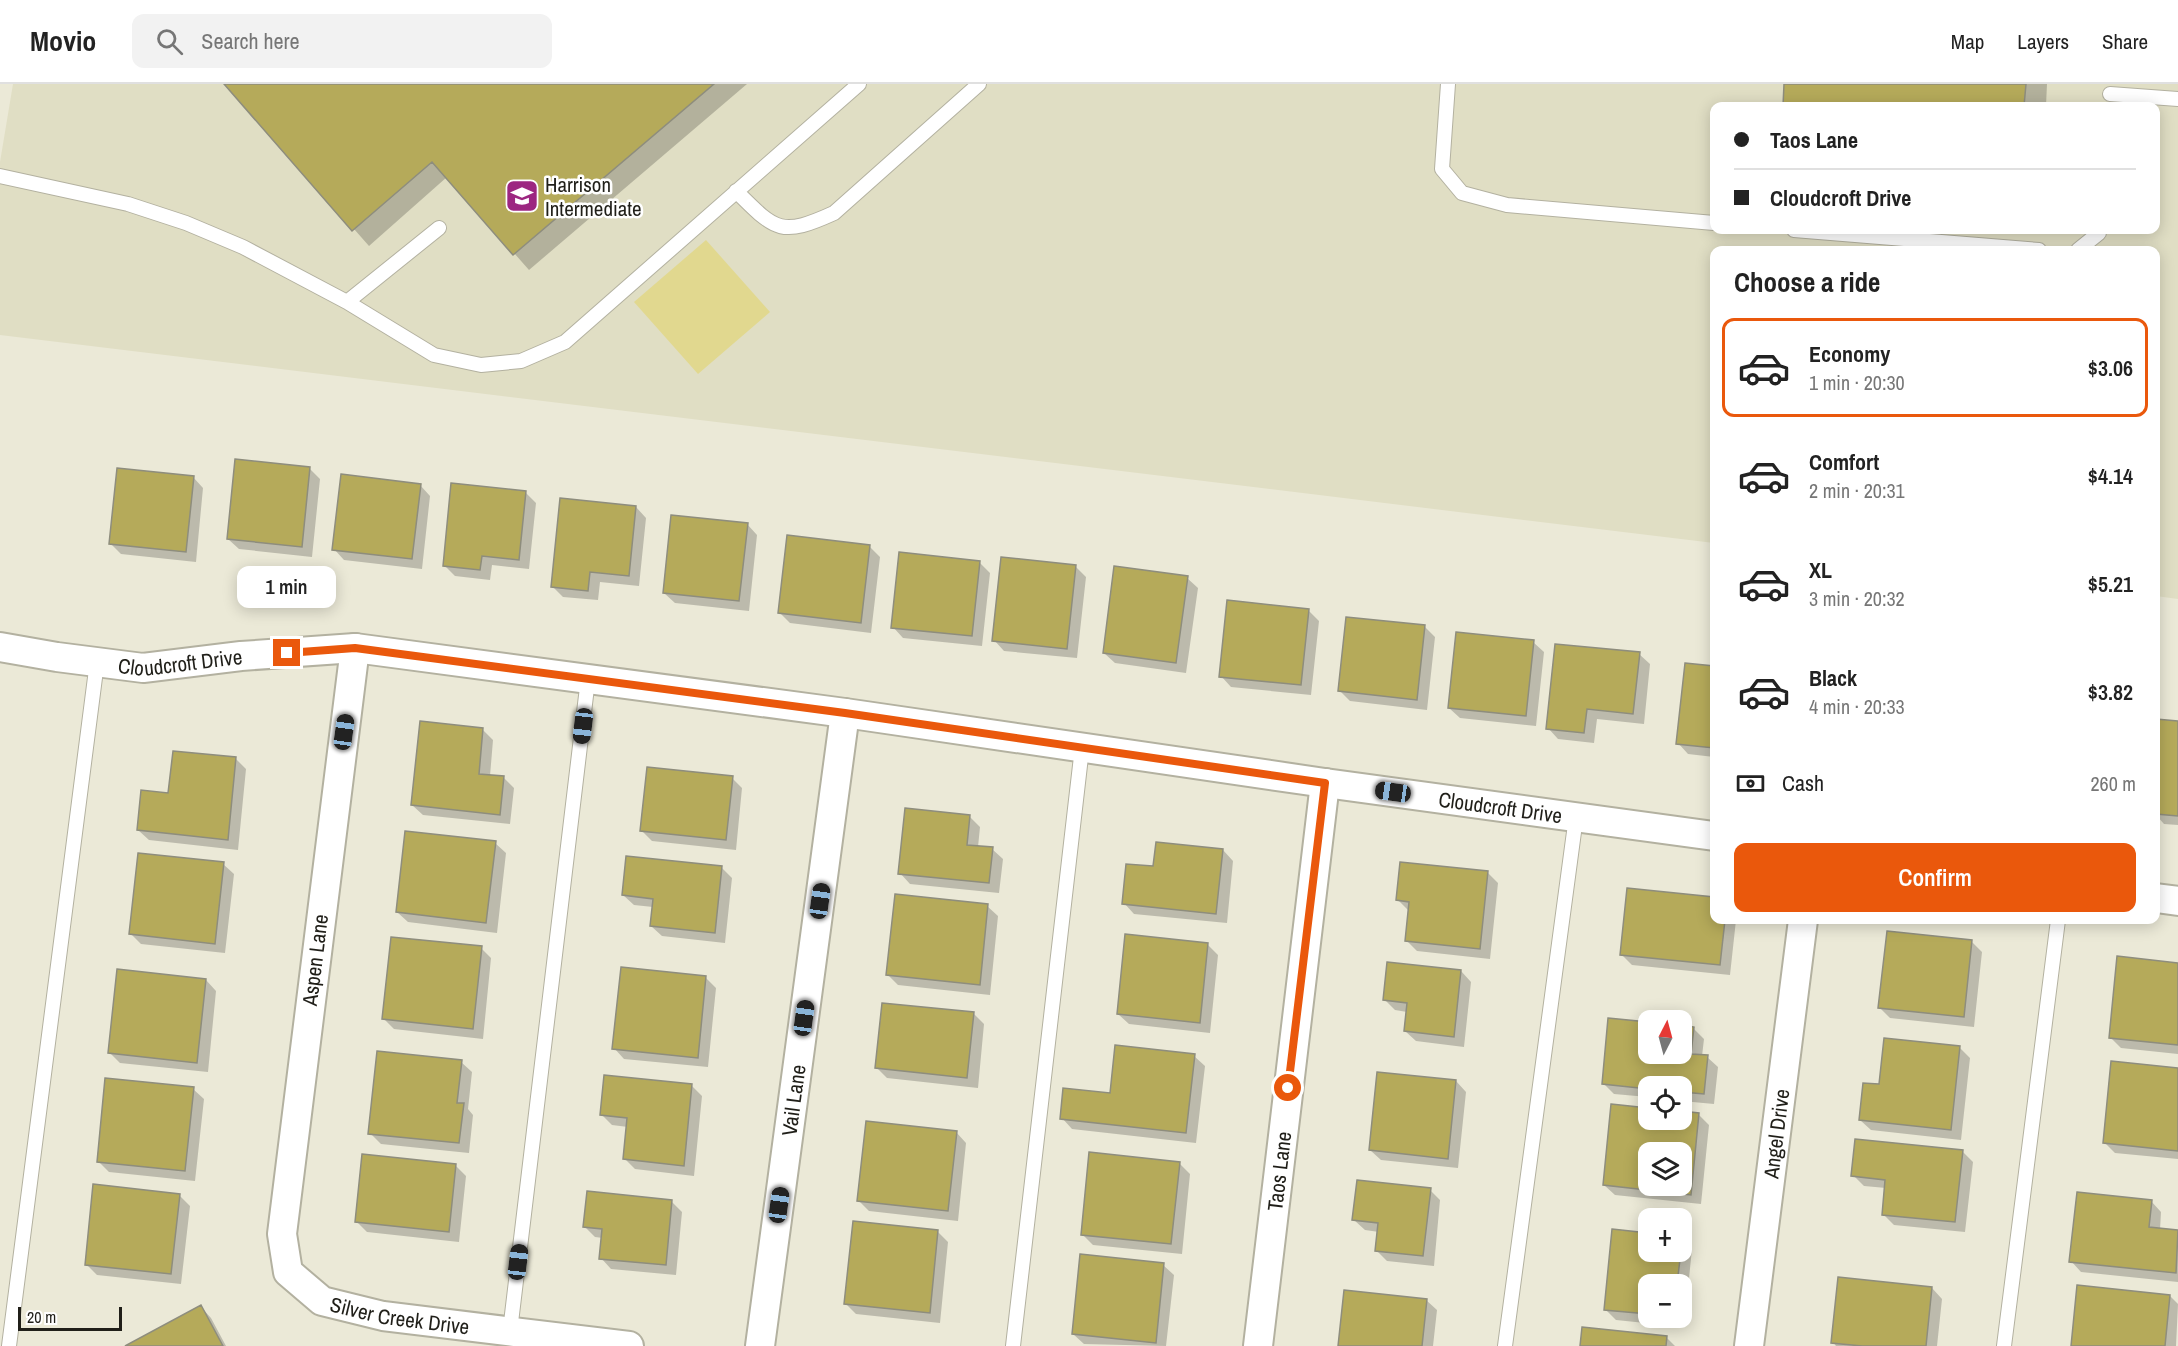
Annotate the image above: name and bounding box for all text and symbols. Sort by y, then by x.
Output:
search box [132,14,552,68]
text: Movio [30,22,96,60]
icon: search [153,25,186,58]
text: Search here [201,26,300,56]
text: Map [1951,27,1984,56]
text: Layers [2017,27,2069,56]
text: Share [2102,27,2148,56]
text: Taos Lane [1770,125,1858,155]
place label: Harrison Intermediate [545,170,642,223]
school or university icon: Harrison Intermediate [504,178,540,214]
text: Cloudcroft Drive [1770,183,1911,213]
text: Choose a ride [1734,264,1880,300]
text: Economy [1809,339,1890,369]
icon: car [1737,341,1791,395]
text: $3.06 [2088,353,2133,383]
text: 1 min · 20:30 [1809,369,1905,396]
text: Comfort [1809,447,1879,477]
icon: car [1737,449,1791,503]
text: $4.14 [2088,461,2133,491]
text: 2 min · 20:31 [1809,477,1905,504]
text: XL [1809,555,1832,585]
icon: car [1737,557,1791,611]
callout: 1 min [238,566,336,608]
text: $5.21 [2088,569,2133,599]
text: 1 min [265,573,308,600]
text: 3 min · 20:32 [1809,585,1905,612]
route end [273,639,300,666]
street label: Cloudcroft Drive [117,641,244,683]
text: Black [1809,663,1857,693]
icon: car [1737,665,1791,719]
text: $3.82 [2088,677,2133,707]
text: 4 min · 20:33 [1809,693,1905,720]
car [572,707,594,745]
car [333,713,355,751]
icon: cash [1734,767,1767,800]
text: Cash [1782,768,1824,798]
text: 260 m [2090,770,2136,797]
car [1374,781,1412,803]
street label: Cloudcroft Drive [1437,784,1564,830]
button: Confirm [1734,843,2136,912]
car [809,882,831,920]
street label: Aspen Lane [295,913,335,1008]
car [793,999,815,1037]
north arrow [1638,1010,1692,1064]
map controls [1638,1010,1692,1328]
street label: Vail Lane [774,1063,812,1138]
route start [1274,1074,1301,1101]
button: locate [1638,1076,1692,1130]
street label: Angel Drive [1756,1087,1796,1181]
street label: Taos Lane [1260,1130,1298,1213]
button: layers [1638,1142,1692,1196]
car [768,1186,790,1224]
button: + [1638,1208,1692,1262]
car [507,1243,529,1281]
button: − [1638,1274,1692,1328]
street label: Silver Creek Drive [327,1289,471,1341]
scale bar [18,1304,122,1332]
text: 20 m [27,1306,56,1328]

